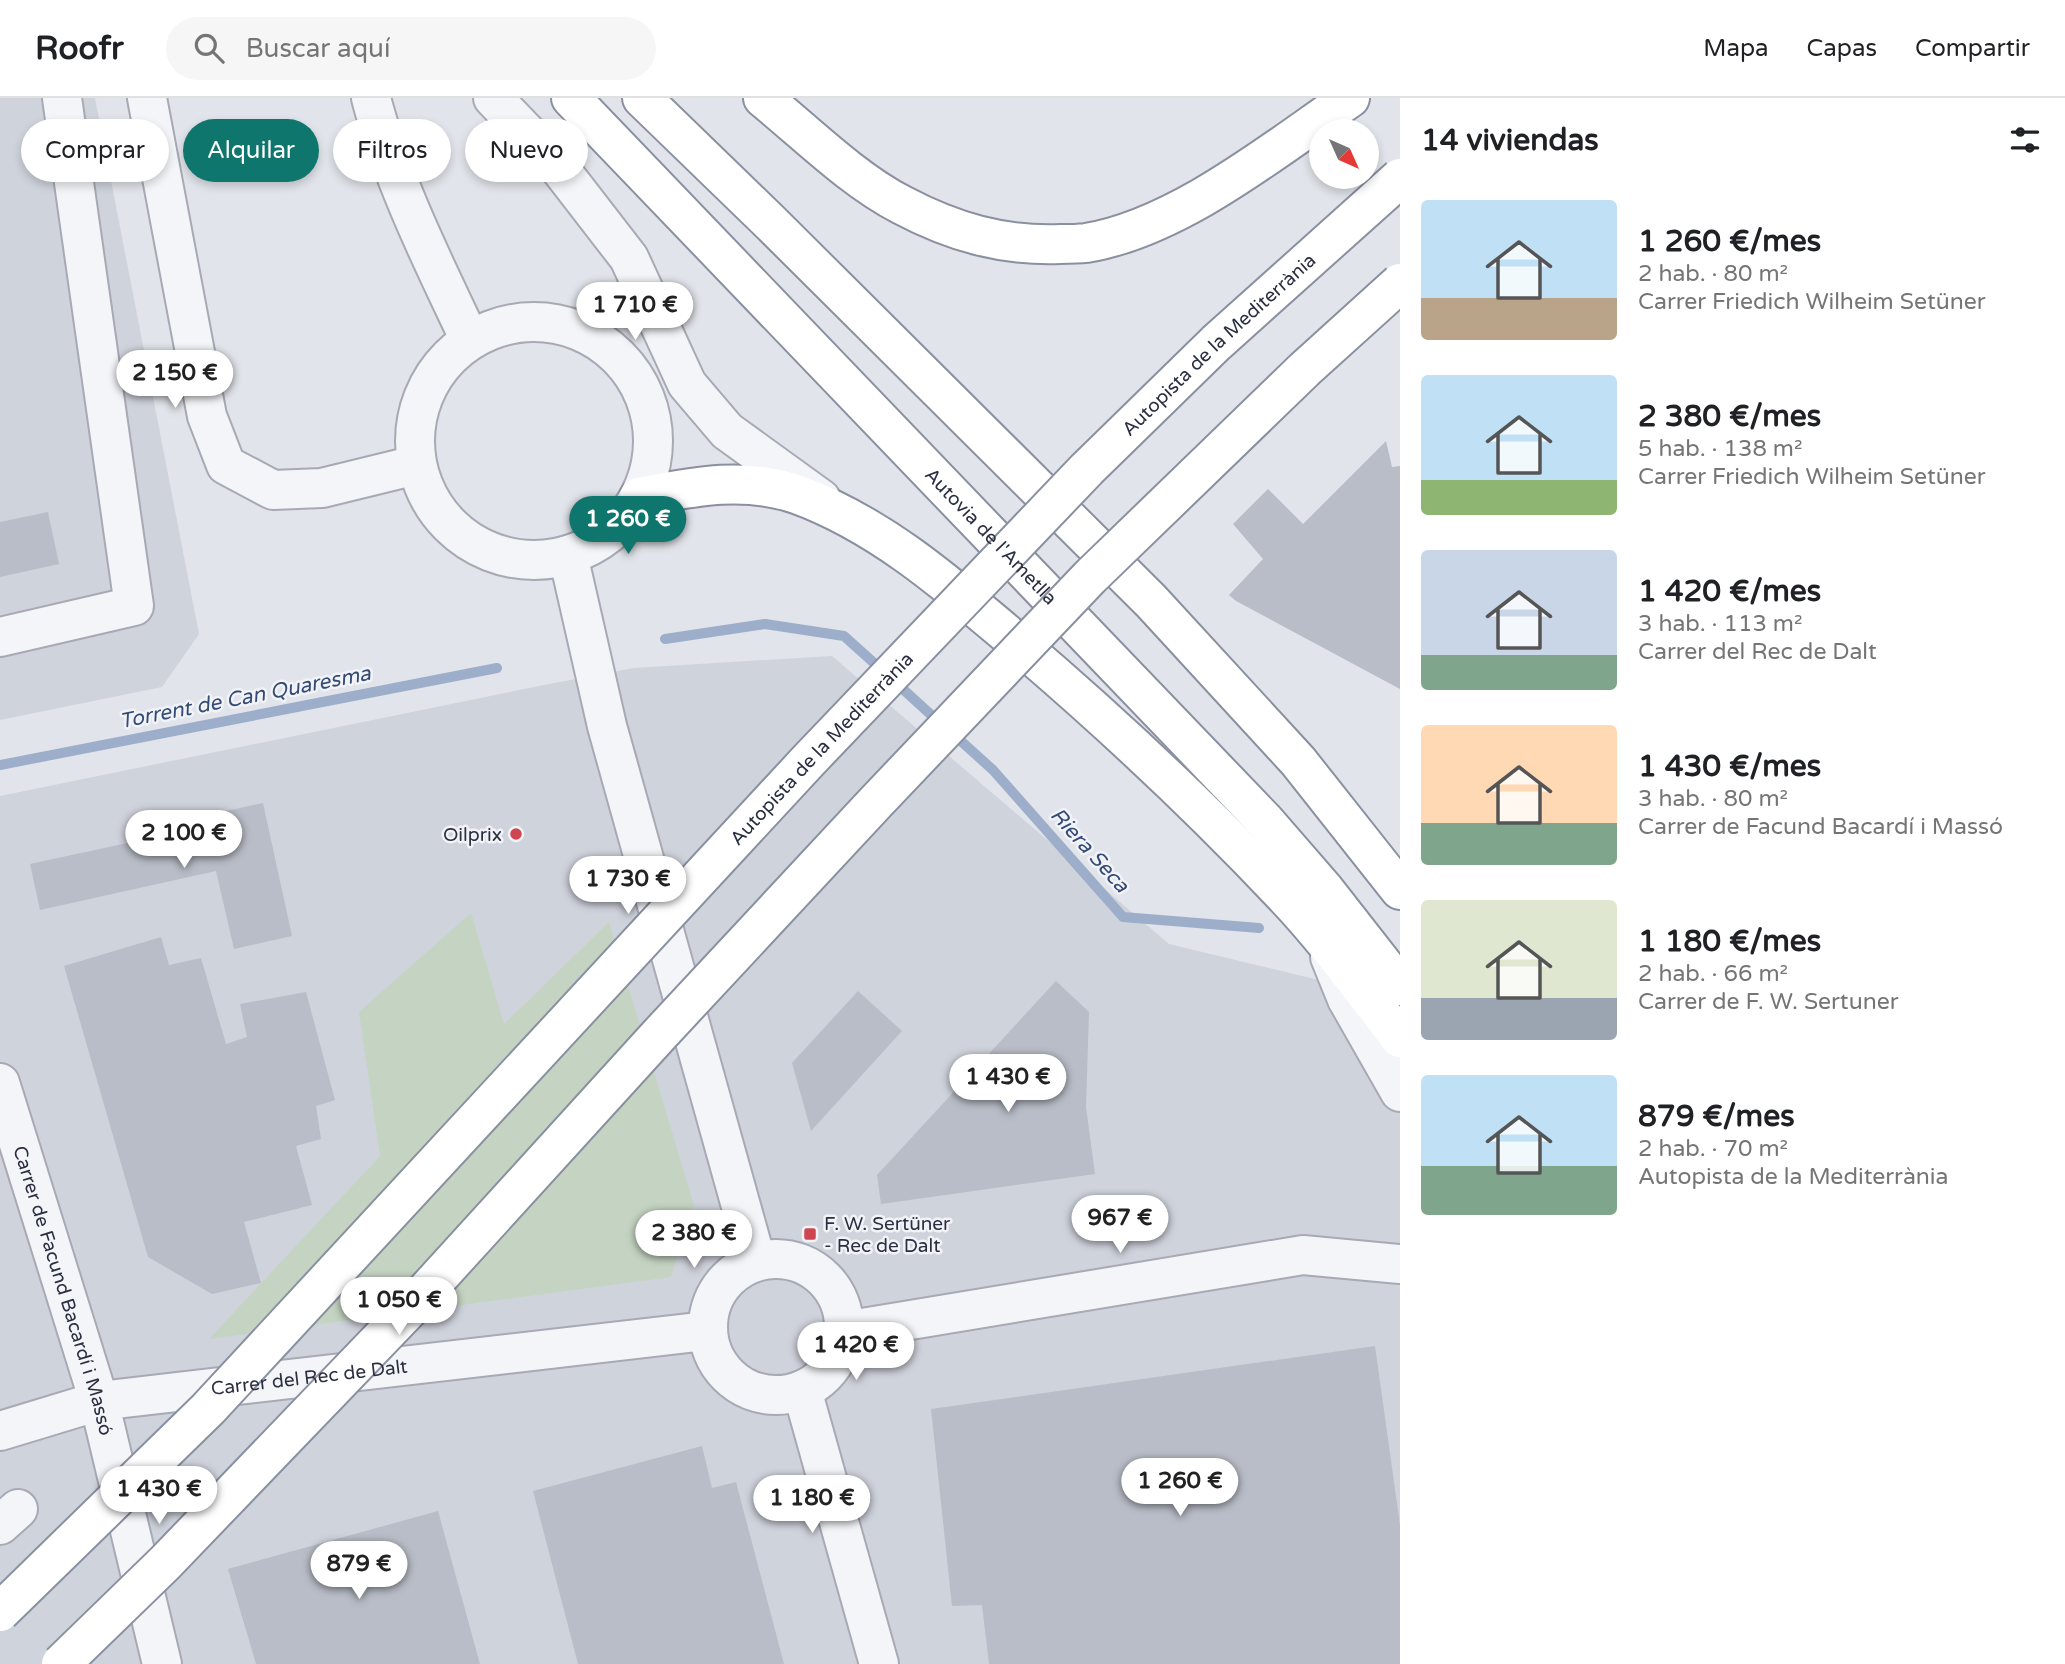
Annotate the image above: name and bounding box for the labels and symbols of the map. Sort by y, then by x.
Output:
north arrow [1309,119,1379,189]
street label: Autopista de la Mediterrània [1118,249,1320,441]
pin: 1 710 € [570,282,700,342]
pin: 2 150 € [110,350,240,410]
street label: Autovia de l'Ametlla [920,464,1061,609]
pin: 1 260 € [563,496,693,556]
street label: Autopista de la Mediterrània [726,648,918,850]
water label: Torrent de Can Quaresma [117,661,374,734]
water label: Riera Seca [1045,803,1135,899]
pin: 2 100 € [119,810,249,870]
place label: Oilprix [443,824,502,846]
marker: Oilprix [508,826,524,842]
pin: 1 730 € [563,856,693,916]
pin: 1 430 € [943,1054,1073,1114]
street label: Carrer de Facund Bacardí i Massó [8,1143,117,1438]
pin: 967 € [1071,1196,1169,1255]
pin: 2 380 € [629,1210,759,1270]
place label: F. W. Sertüner - Rec de Dalt [824,1213,951,1257]
marker: F. W. Sertüner - Rec de Dalt [802,1226,818,1242]
pin: 1 050 € [334,1278,464,1337]
pin: 1 420 € [791,1322,921,1382]
street label: Carrer del Rec de Dalt [210,1356,409,1400]
pin: 1 260 € [1115,1458,1245,1518]
pin: 1 430 € [94,1466,224,1526]
pin: 1 180 € [747,1476,877,1535]
pin: 879 € [310,1542,408,1601]

